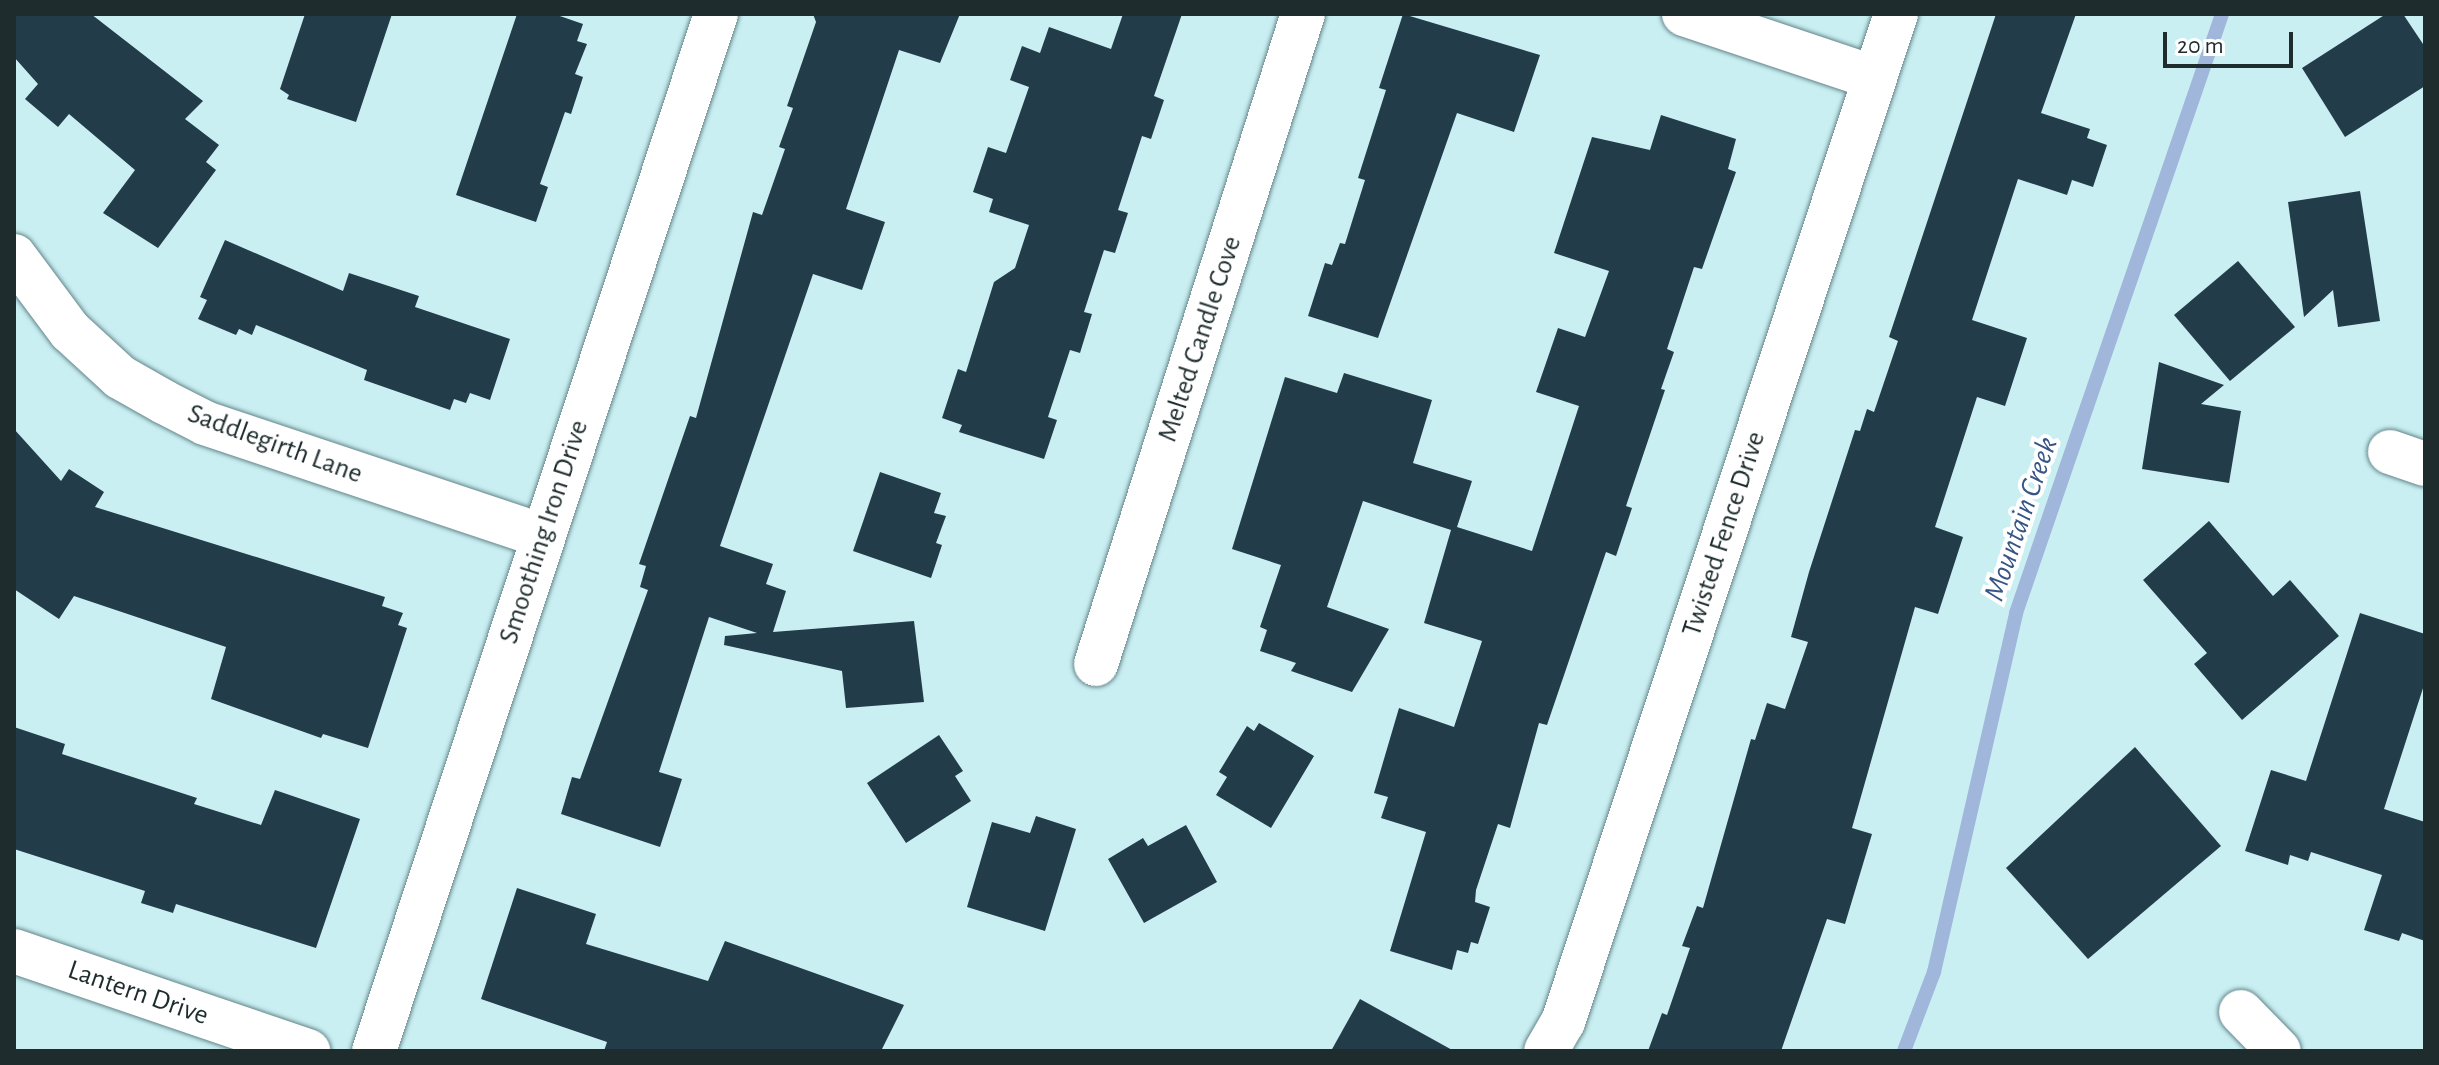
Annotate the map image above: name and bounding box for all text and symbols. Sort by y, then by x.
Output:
scale bar [2167,16,2297,66]
text: 20 m [2177,34,2224,58]
street label: Melted Candle Cove [1151,232,1249,446]
street label: Saddlegirth Lane [183,397,367,491]
street label: Smoothing Iron Drive [492,416,596,648]
street label: Twisted Fence Drive [1675,427,1773,641]
water label: Mountain Creek [1976,432,2066,606]
street label: Lantern Drive [63,953,213,1033]

